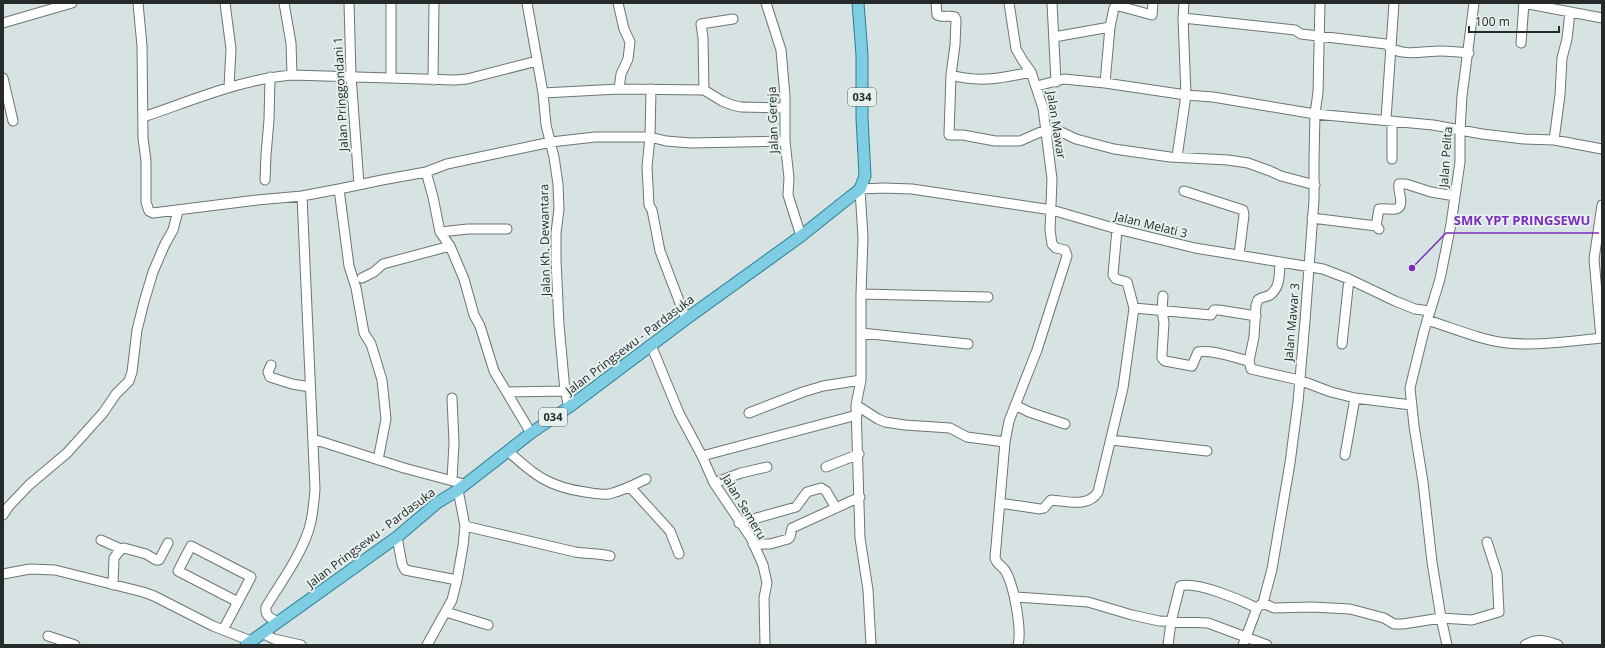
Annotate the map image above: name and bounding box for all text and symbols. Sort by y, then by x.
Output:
scale bar [1469,8,1559,34]
text: 100 m [1475,13,1510,30]
street label: Jalan Pringgondani 1 [329,36,352,153]
street label: Jalan Gereja [763,86,782,155]
road number: 034 [848,88,876,106]
street label: Jalan Mawar [1043,89,1070,160]
street label: Jalan Pelita [1435,126,1456,189]
street label: Jalan Kh. Dewantara [535,184,554,297]
street label: Jalan Melati 3 [1112,207,1189,242]
callout: SMK YPT PRINGSEWU [1446,208,1599,233]
text: SMK YPT PRINGSEWU [1454,211,1590,229]
street label: Jalan Mawar 3 [1280,282,1303,363]
street label: Jalan Pringsewu - Pardasuka [561,291,698,399]
road number: 034 [539,408,567,426]
street label: Jalan Semeru [718,470,771,543]
street label: Jalan Pringsewu - Pardasuka [302,484,439,592]

